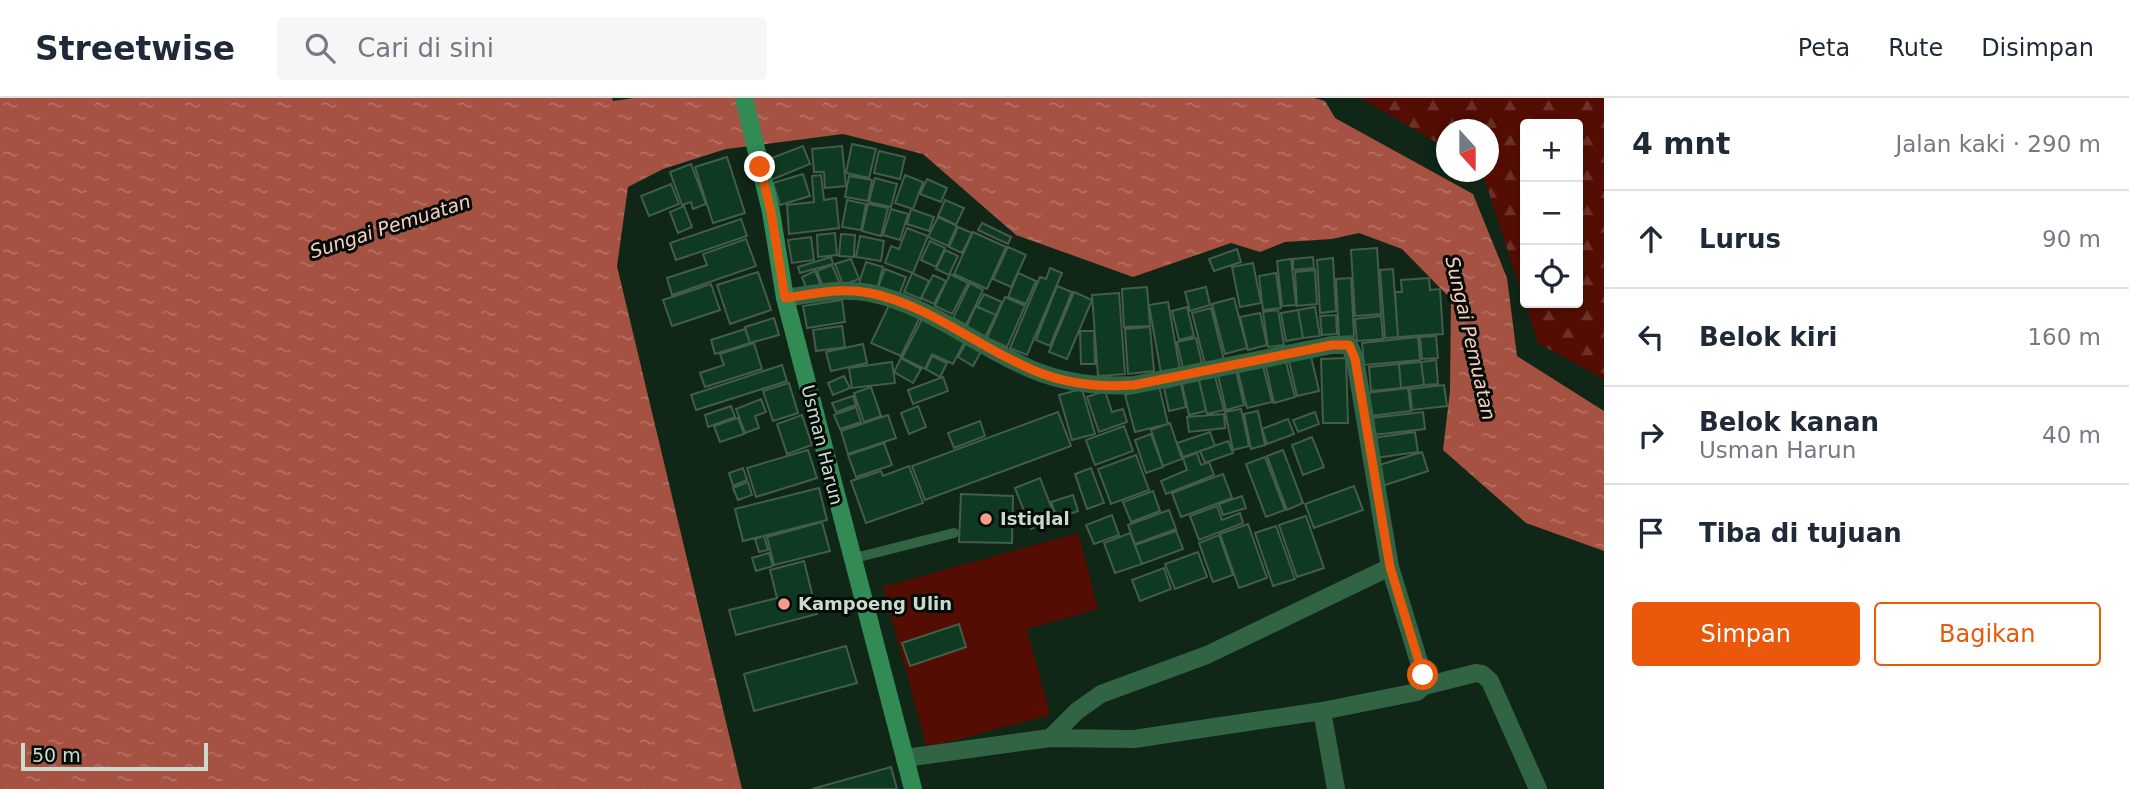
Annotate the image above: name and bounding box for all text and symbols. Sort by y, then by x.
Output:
search box [277,17,767,80]
text: Streetwise [35,29,235,68]
icon: search [301,29,339,67]
text: Cari di sini [357,33,494,63]
text: Peta [1798,34,1850,62]
text: Rute [1888,34,1943,62]
text: Disimpan [1981,34,2094,62]
north arrow [1436,119,1499,182]
map controls [1520,119,1583,308]
button: + [1520,119,1583,182]
text: 4 mnt [1632,126,1730,161]
text: Jalan kaki · 290 m [1895,131,2101,157]
route end [744,151,775,182]
button: − [1520,182,1583,245]
water label: Sungai Pemuatan [307,190,473,262]
icon: ahead [1632,220,1670,258]
text: Lurus [1699,224,1781,254]
text: 90 m [2042,226,2101,252]
button: locate [1520,245,1583,308]
water label: Sungai Pemuatan [1441,254,1501,422]
icon: left [1632,318,1670,356]
text: Belok kiri [1699,322,1838,352]
text: 160 m [2027,324,2101,350]
street label: Usman Harun [797,383,848,507]
text: Belok kanan [1699,407,1879,437]
icon: right [1632,416,1670,454]
text: 40 m [2042,422,2101,448]
text: Usman Harun [1699,437,1856,463]
place label: Istiqlal [1000,508,1070,529]
marker: Istiqlal [978,511,994,527]
icon: arrive [1632,514,1670,552]
text: Tiba di tujuan [1699,518,1902,548]
place label: Kampoeng Ulin [798,593,952,614]
marker: Kampoeng Ulin [776,596,792,612]
button: Simpan [1632,602,1860,666]
button: Bagikan [1874,602,2101,666]
route start [1407,659,1438,690]
scale bar [21,740,208,772]
text: 50 m [32,744,81,766]

